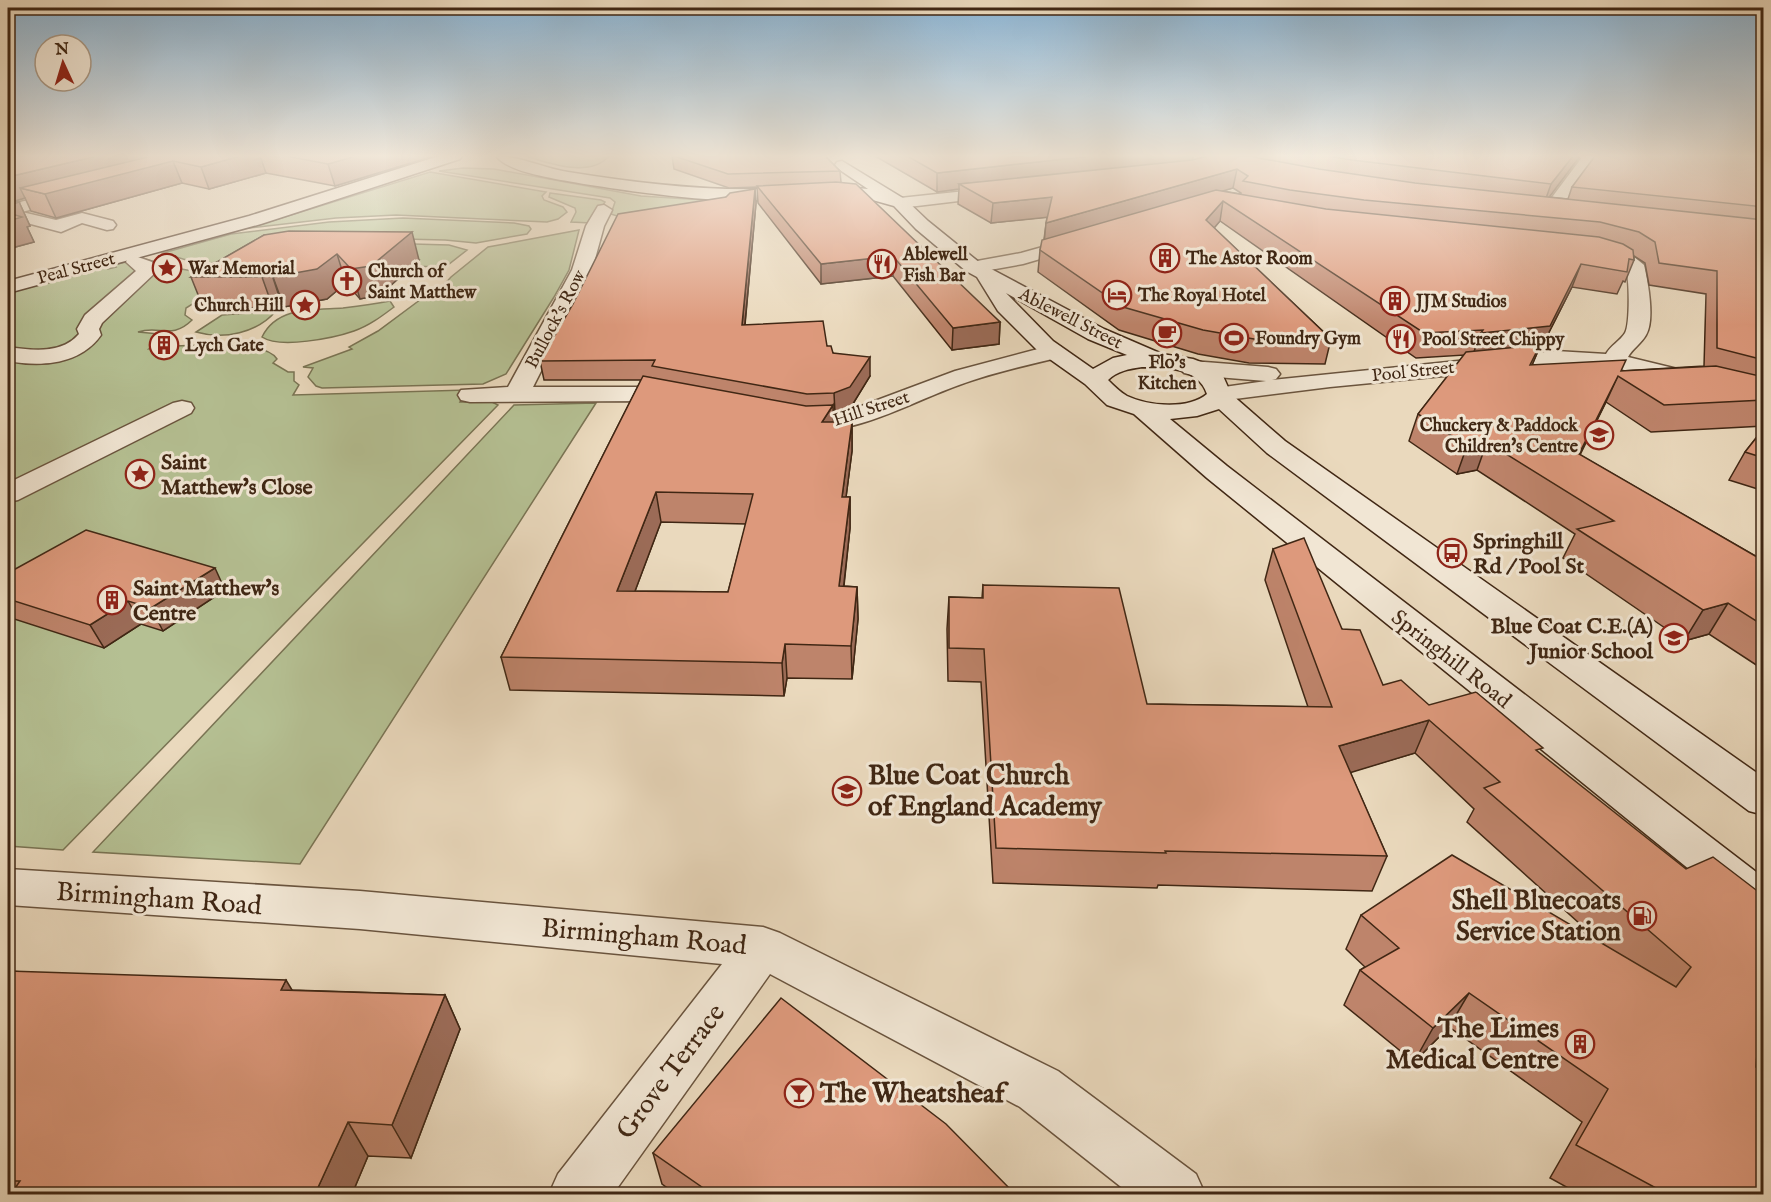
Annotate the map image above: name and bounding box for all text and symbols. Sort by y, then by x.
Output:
north arrow [33,33,93,93]
text: N [53,40,70,61]
building icon: The Astor Room [1149,242,1181,274]
place label: Ablewell Fish Bar [902,244,969,288]
street label: Peal Street [35,248,118,291]
restaurant icon: Ablewell Fish Bar [866,248,898,280]
place label: The Astor Room [1185,248,1313,271]
place icon: War Memorial [151,252,183,284]
place label: War Memorial [187,258,296,281]
place label: Church of Saint Matthew [368,261,477,305]
church icon: Church of Saint Matthew [331,265,363,297]
street label: Bullock's Row [521,266,592,373]
hotel icon: The Royal Hotel [1101,279,1133,311]
street label: Ablewell Street [1014,283,1126,355]
place label: The Royal Hotel [1137,285,1267,308]
building icon: JJM Studios [1379,285,1411,317]
place icon: Church Hill [289,289,321,321]
place label: JJM Studios [1414,291,1507,314]
place label: Church Hill [194,295,285,318]
cafe icon: Flo's Kitchen [1151,317,1183,349]
sports icon: Foundry Gym [1218,322,1250,354]
restaurant icon: Pool Street Chippy [1385,323,1417,355]
place label: Foundry Gym [1255,328,1361,351]
building icon: Lych Gate [148,329,180,361]
place label: Pool Street Chippy [1422,329,1565,352]
place label: Lych Gate [185,335,265,358]
place label: Flo's Kitchen [1137,352,1197,396]
street label: Pool Street [1371,357,1456,388]
street label: Hill Street [830,386,912,433]
place label: Chuckery & Paddock Children's Centre [1420,415,1579,459]
school or university icon: Chuckery & Paddock Children's Centre [1583,419,1615,451]
place label: Saint Matthew's Close [161,449,313,502]
place icon: Saint Matthew's Close [124,458,156,490]
place label: Springhill Rd / Pool St [1473,528,1584,581]
bus stop icon: Springhill Rd / Pool St [1436,537,1468,569]
place label: Saint Matthew's Centre [133,575,279,628]
building icon: Saint Matthew's Centre [96,584,128,616]
street label: Springhill Road [1385,604,1517,715]
place label: Blue Coat C.E.(A) Junior School [1490,613,1654,666]
school or university icon: Blue Coat C.E.(A) Junior School [1658,622,1690,654]
place label: Blue Coat Church of England Academy [868,760,1103,825]
school or university icon: Blue Coat Church of England Academy [831,775,863,807]
street label: Birmingham Road [55,876,263,924]
place label: Shell Bluecoats Service Station [1452,885,1622,950]
fuel station icon: Shell Bluecoats Service Station [1626,900,1658,932]
street label: Birmingham Road [540,912,748,964]
street label: Grove Terrace [610,998,734,1147]
place label: The Limes Medical Centre [1386,1013,1560,1078]
building icon: The Limes Medical Centre [1564,1028,1596,1060]
bar icon: The Wheatsheaf [783,1077,815,1109]
place label: The Wheatsheaf [819,1078,1010,1112]

